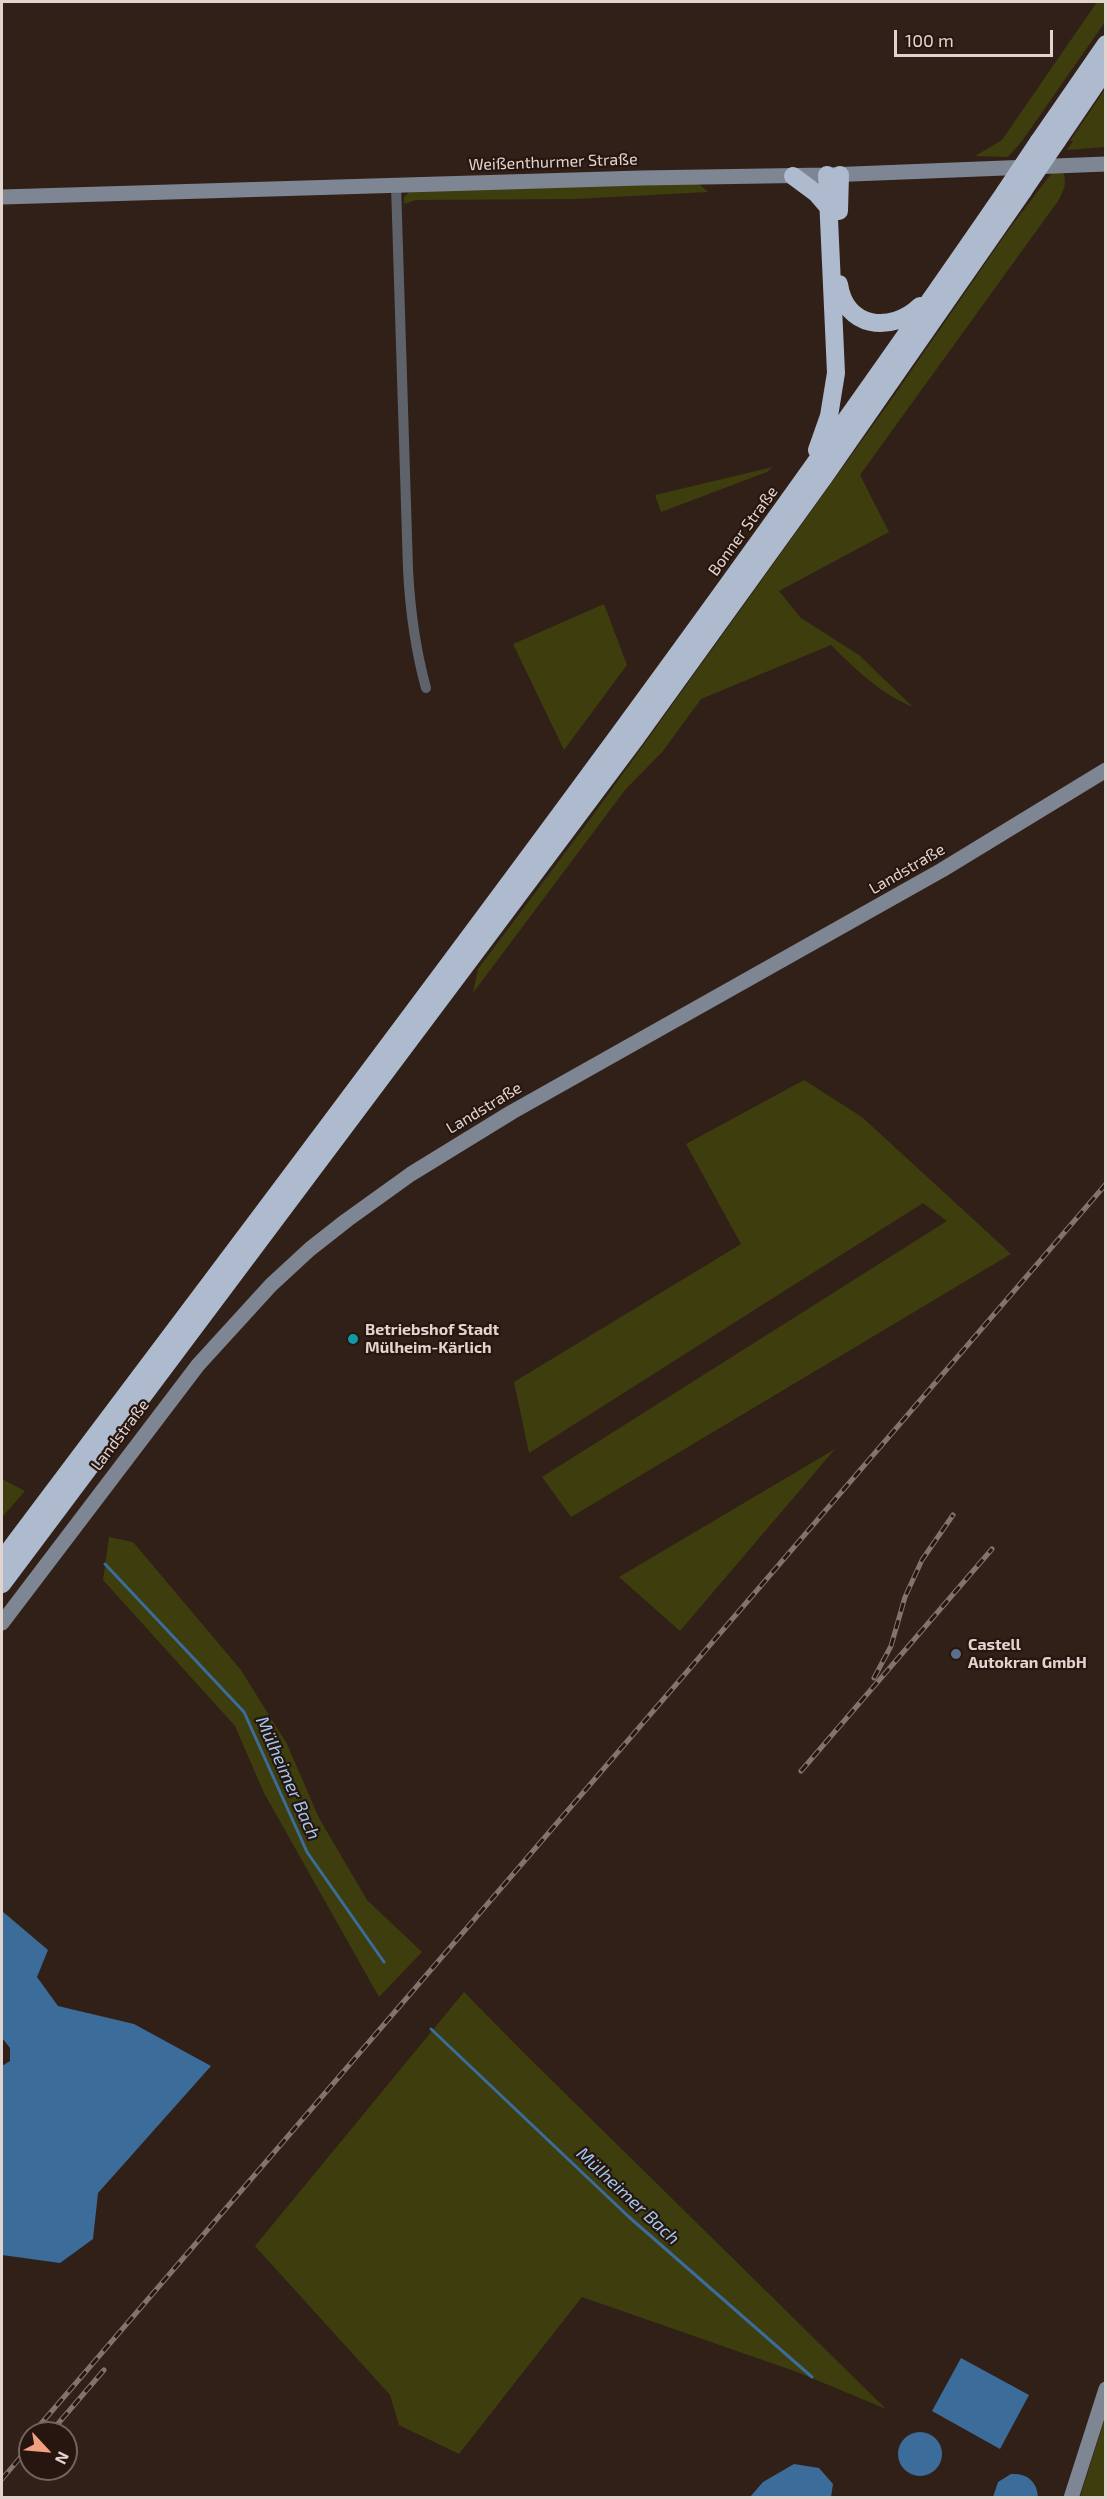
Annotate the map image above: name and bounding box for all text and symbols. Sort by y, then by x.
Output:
scale bar [897,18,1056,56]
text: 100 m [905,29,954,51]
street label: Weißenthurmer Straße [468,149,638,175]
street label: Bonner Straße [704,483,782,579]
street label: Landstraße [866,840,948,898]
street label: Landstraße [443,1078,525,1138]
place label: Betriebshof Stadt Mülheim-Kärlich [365,1320,499,1358]
marker: Betriebshof Stadt Mülheim-Kärlich [346,1332,360,1346]
street label: Landstraße [87,1396,153,1474]
place label: Castell Autokran GmbH [968,1635,1087,1673]
marker: Castell Autokran GmbH [949,1647,963,1661]
water label: Mülheimer Bach [251,1713,325,1843]
water label: Mülheimer Bach [572,2143,684,2249]
north arrow [18,2421,78,2481]
text: N [52,2449,74,2468]

